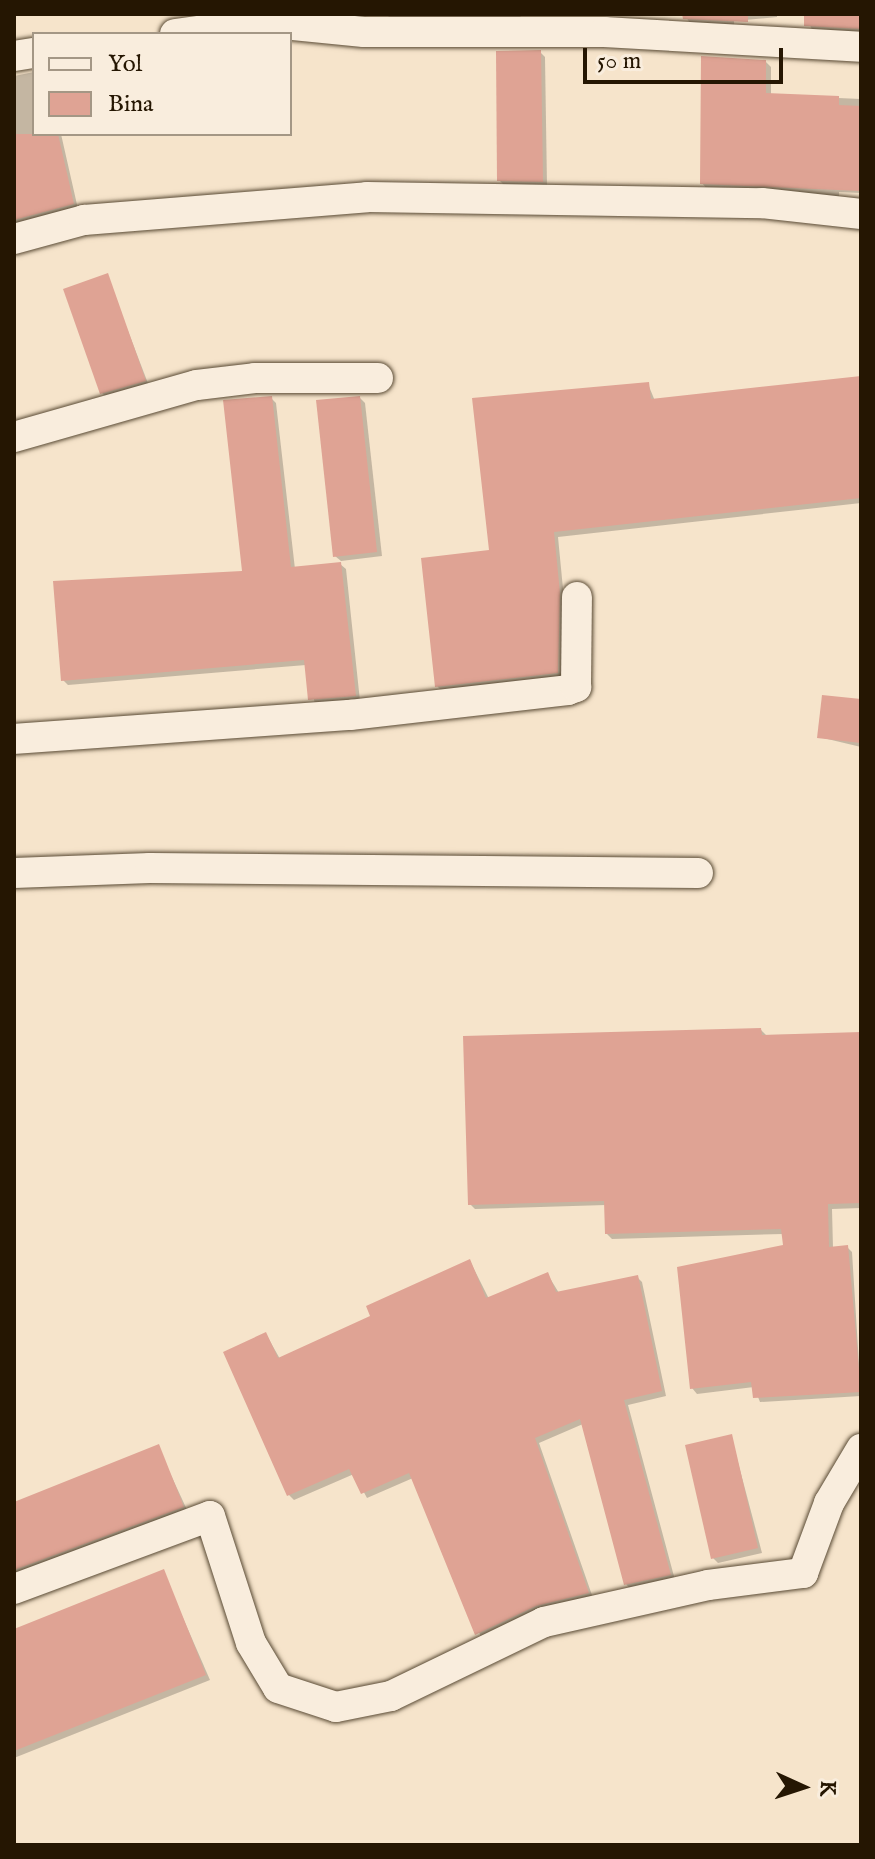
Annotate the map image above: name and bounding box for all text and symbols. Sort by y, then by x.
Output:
legend [32,32,292,136]
scale bar [587,32,787,82]
text: 50 m [597,46,641,77]
text: Yol [108,49,142,80]
text: Bina [108,89,153,120]
north arrow [763,1747,843,1827]
text: K [813,1780,841,1797]

